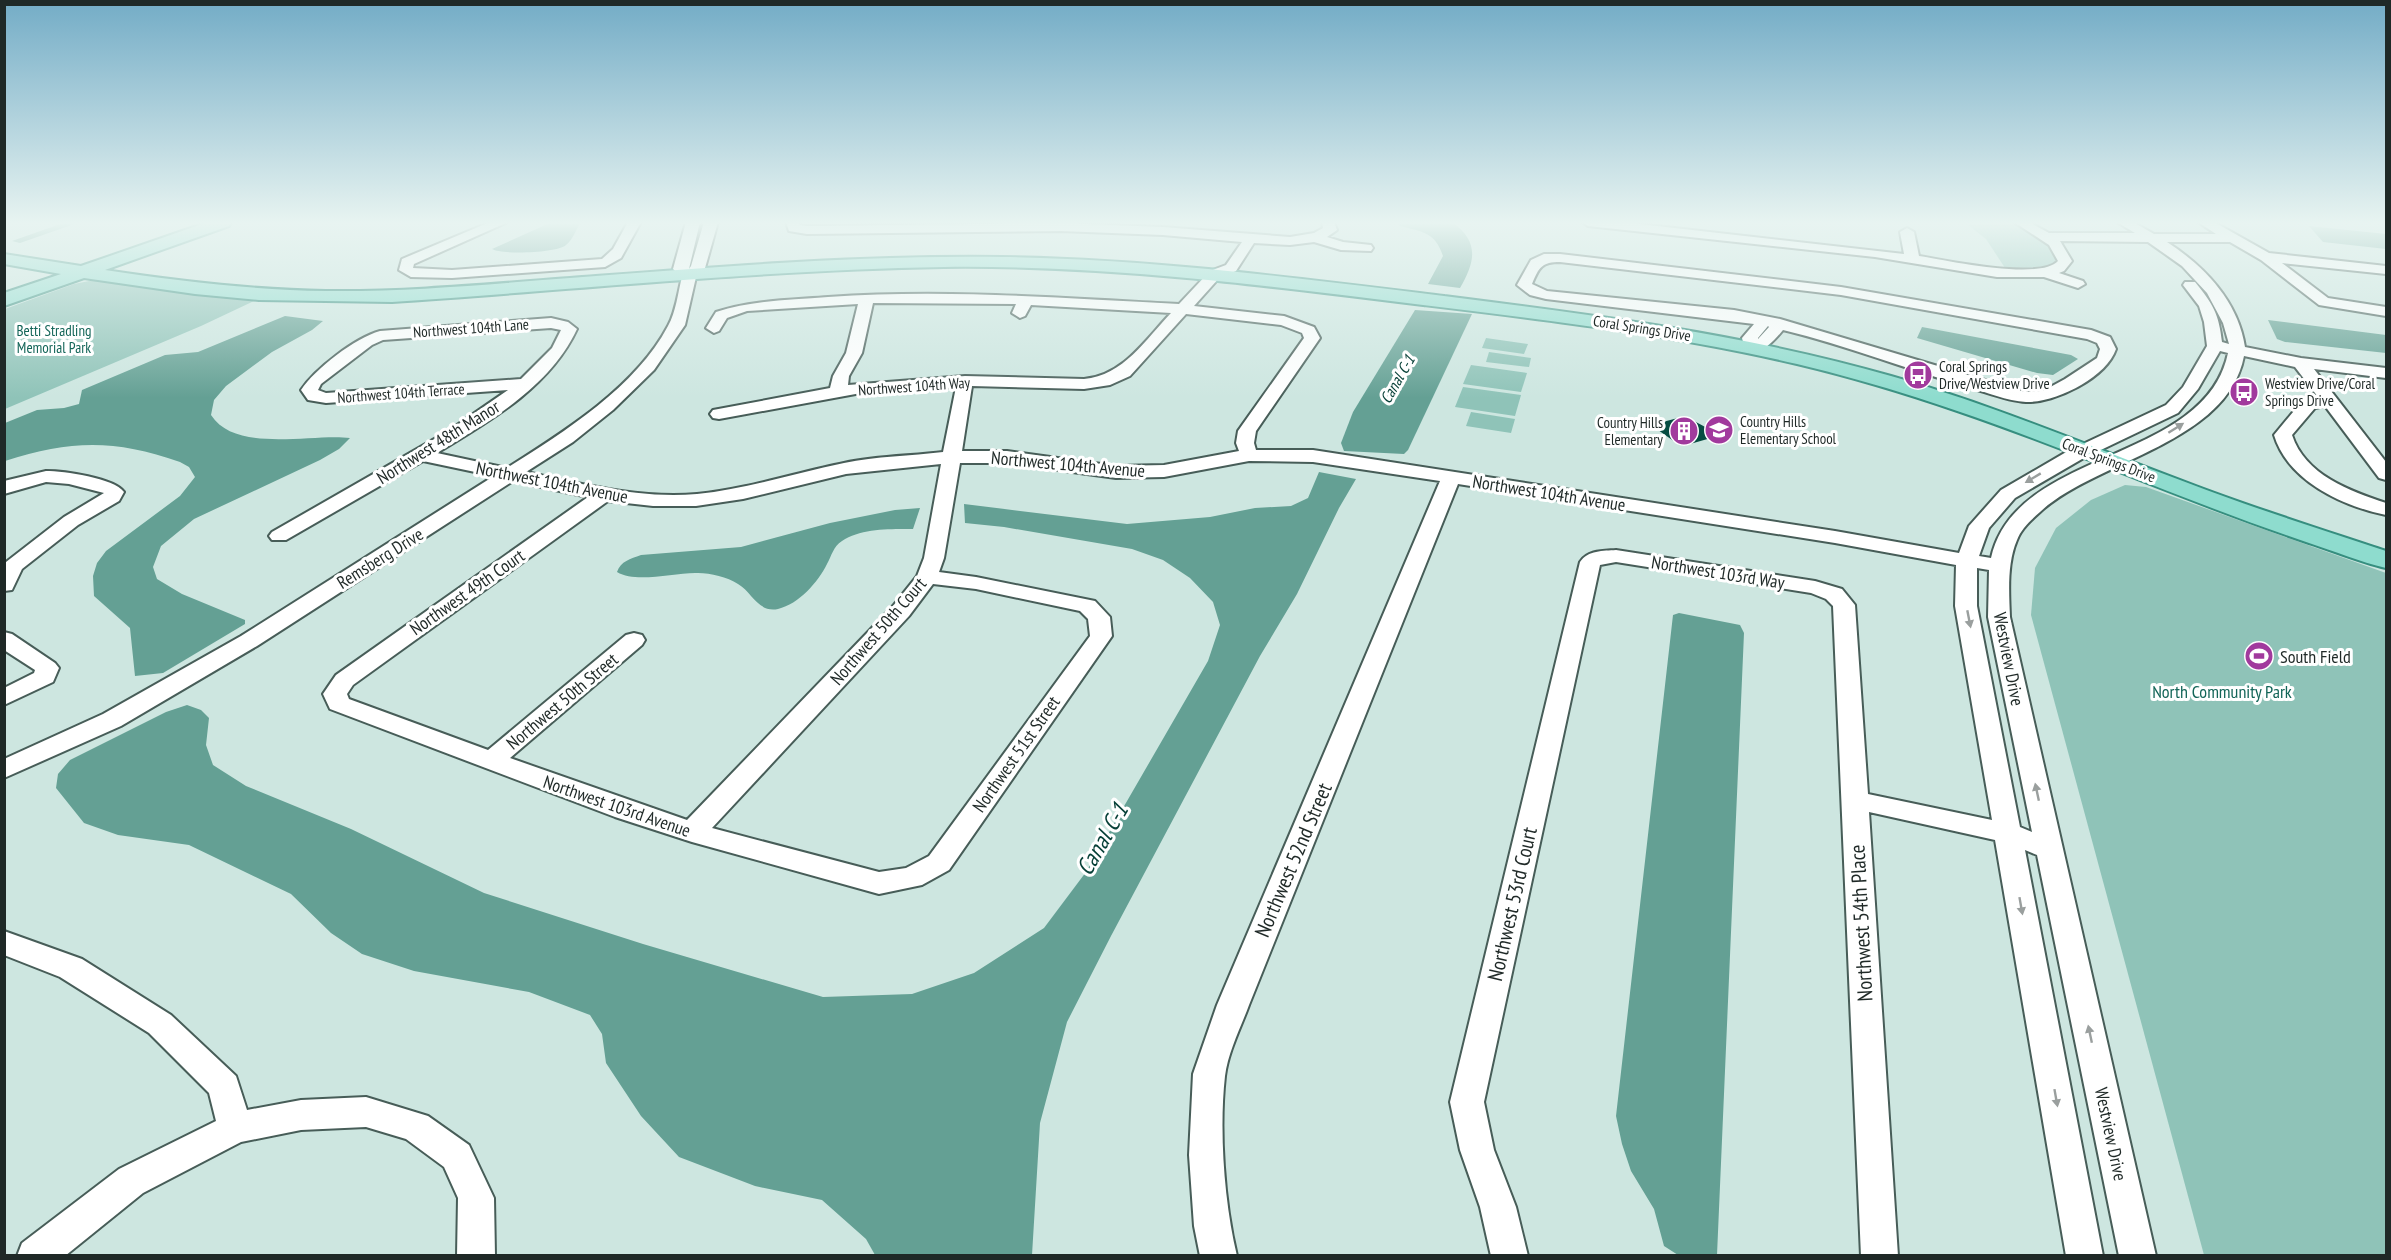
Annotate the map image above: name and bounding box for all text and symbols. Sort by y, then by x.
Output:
street label: Coral Springs Drive [1592,311,1692,345]
street label: Northwest 104th Lane [412,314,530,342]
park label: Betti Stradling Memorial Park [17,321,91,357]
water label: Canal C-1 [1375,351,1419,407]
place label: Coral Springs Drive/Westview Drive [1939,357,2050,393]
bus stop icon: Coral Springs Drive/Westview Drive [1902,359,1934,391]
street label: Northwest 104th Way [857,373,971,399]
place label: Westview Drive/Coral Springs Drive [2265,374,2375,410]
bus stop icon: Westview Drive/Coral Springs Drive [2228,376,2260,408]
street label: Northwest 104th Terrace [337,379,465,407]
street label: Northwest 48th Manor [372,395,504,489]
place label: Country Hills Elementary School [1740,412,1837,448]
place label: Country Hills Elementary [1597,413,1663,449]
school or university icon: Country Hills Elementary School [1703,414,1735,446]
building icon: Country Hills Elementary [1668,415,1700,447]
one-way arrow [2168,423,2185,434]
street label: Coral Springs Drive [2060,433,2158,487]
street label: Northwest 104th Avenue [990,446,1146,482]
street label: Northwest 104th Avenue [474,456,630,508]
street label: Northwest 104th Avenue [1471,470,1627,516]
one-way arrow [2025,473,2041,484]
street label: Remsberg Drive [332,522,428,594]
street label: Northwest 49th Court [405,544,529,640]
street label: Northwest 103rd Way [1650,550,1786,594]
street label: Northwest 50th Court [825,572,931,689]
one-way arrow [1965,609,1974,628]
street label: Westview Drive [1989,610,2029,708]
sports icon: South Field [2243,640,2275,672]
place label: South Field [2280,645,2351,668]
street label: Northwest 50th Street [502,648,623,754]
park label: North Community Park [2152,680,2292,703]
street label: Northwest 51st Street [967,691,1065,817]
street label: Northwest 103rd Avenue [540,770,694,842]
street label: Northwest 52nd Street [1248,779,1338,941]
one-way arrow [2032,782,2041,801]
water label: Canal C-1 [1069,797,1135,881]
street label: Northwest 53rd Court [1481,824,1543,984]
street label: Northwest 54th Place [1843,844,1879,1002]
one-way arrow [2017,897,2026,916]
one-way arrow [2084,1025,2094,1043]
street label: Westview Drive [2090,1085,2132,1183]
one-way arrow [2052,1089,2061,1108]

